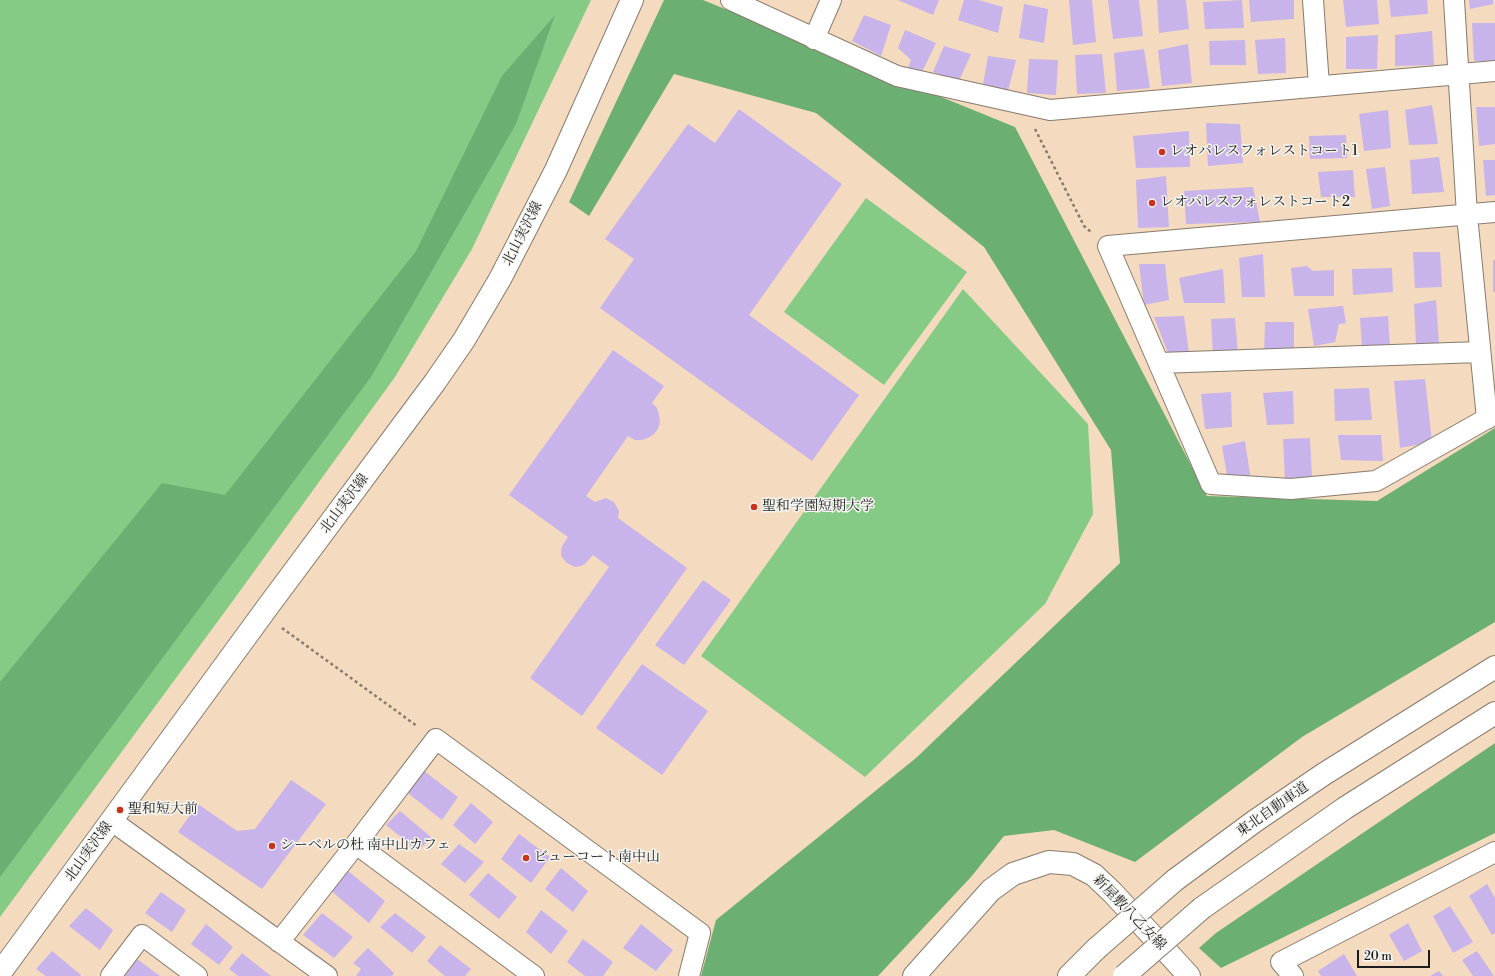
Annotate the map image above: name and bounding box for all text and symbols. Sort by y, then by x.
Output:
place label: レオパレスフォレストコート1 [1170,144,1358,160]
marker: レオパレスフォレストコート1 [1157,147,1167,157]
place label: レオパレスフォレストコート2 [1160,195,1350,211]
marker: レオパレスフォレストコート2 [1147,198,1157,208]
street label: 北山実沢線 [500,199,546,269]
street label: 北山実沢線 [317,471,373,537]
place label: 聖和学園短期大学 [762,499,874,515]
marker: 聖和学園短期大学 [749,502,759,512]
street label: 東北自動車道 [1234,779,1312,841]
place label: 聖和短大前 [128,802,198,818]
marker: 聖和短大前 [115,805,125,815]
street label: 北山実沢線 [62,819,116,885]
place label: シーベルの杜 南中山カフェ [280,838,451,854]
marker: シーベルの杜 南中山カフェ [267,841,277,851]
place label: ビューコート南中山 [534,850,660,866]
marker: ビューコート南中山 [521,853,531,863]
street label: 新屋敷八乙女線 [1089,872,1169,954]
scale bar [1359,942,1432,968]
text: 20 m [1364,949,1392,964]

